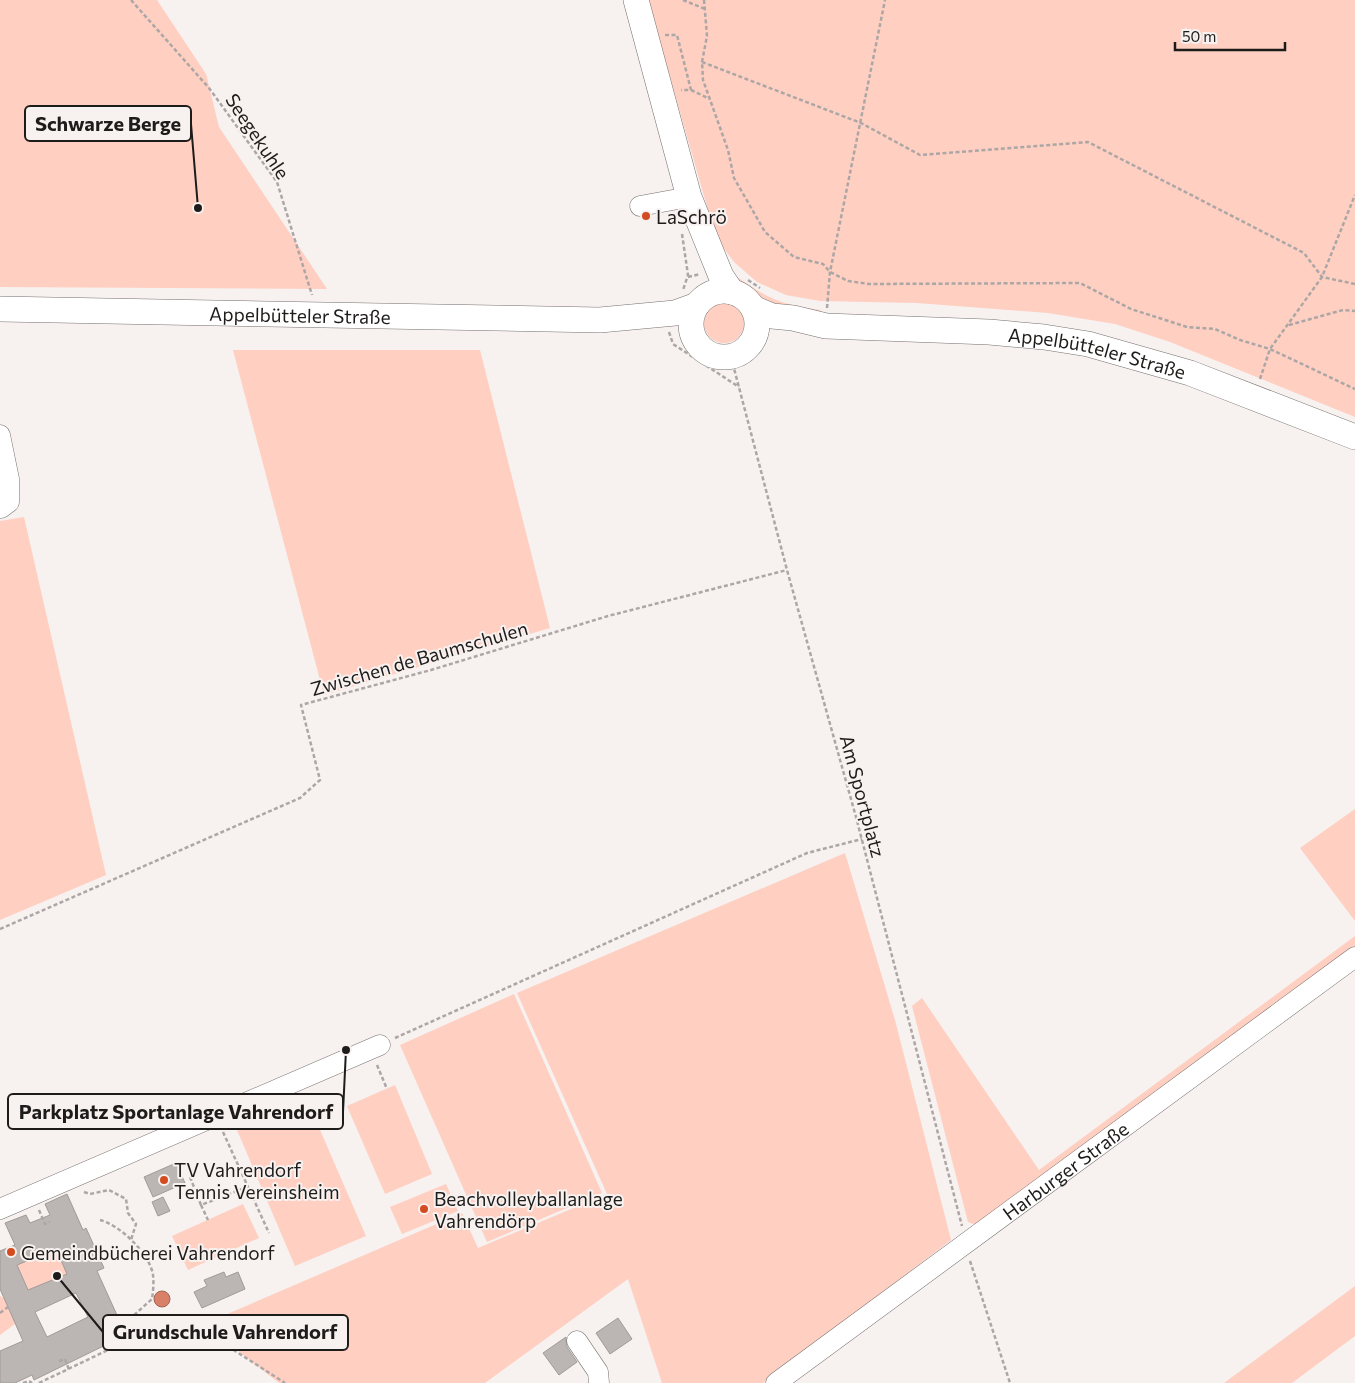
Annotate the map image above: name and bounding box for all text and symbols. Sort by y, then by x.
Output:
scale bar [1175,20,1285,52]
text: 50 m [1182,27,1216,45]
street label: Seegekuhle [221,89,295,183]
callout: Schwarze Berge [25,106,191,141]
text: Schwarze Berge [35,111,181,135]
place label: LaSchrö [656,205,727,228]
marker: LaSchrö [640,210,652,222]
street label: Appelbütteler Straße [209,301,391,328]
street label: Appelbütteler Straße [1007,322,1189,383]
street label: Zwischen de Baumschulen [308,616,530,700]
street label: Am Sportplatz [836,732,890,860]
callout: Parkplatz Sportanlage Vahrendorf [8,1094,343,1129]
text: Parkplatz Sportanlage Vahrendorf [19,1099,334,1123]
street label: Harburger Straße [998,1116,1133,1224]
place label: TV Vahrendorf Tennis Vereinsheim [174,1158,339,1203]
marker: TV Vahrendorf Tennis Vereinsheim [158,1174,170,1186]
place label: Beachvolleyballanlage Vahrendörp [434,1187,623,1232]
marker: Beachvolleyballanlage Vahrendörp [418,1203,430,1215]
place label: Gemeindbücherei Vahrendorf [21,1241,275,1264]
marker: Gemeindbücherei Vahrendorf [5,1246,17,1258]
callout: Grundschule Vahrendorf [103,1315,348,1350]
text: Grundschule Vahrendorf [113,1319,338,1343]

